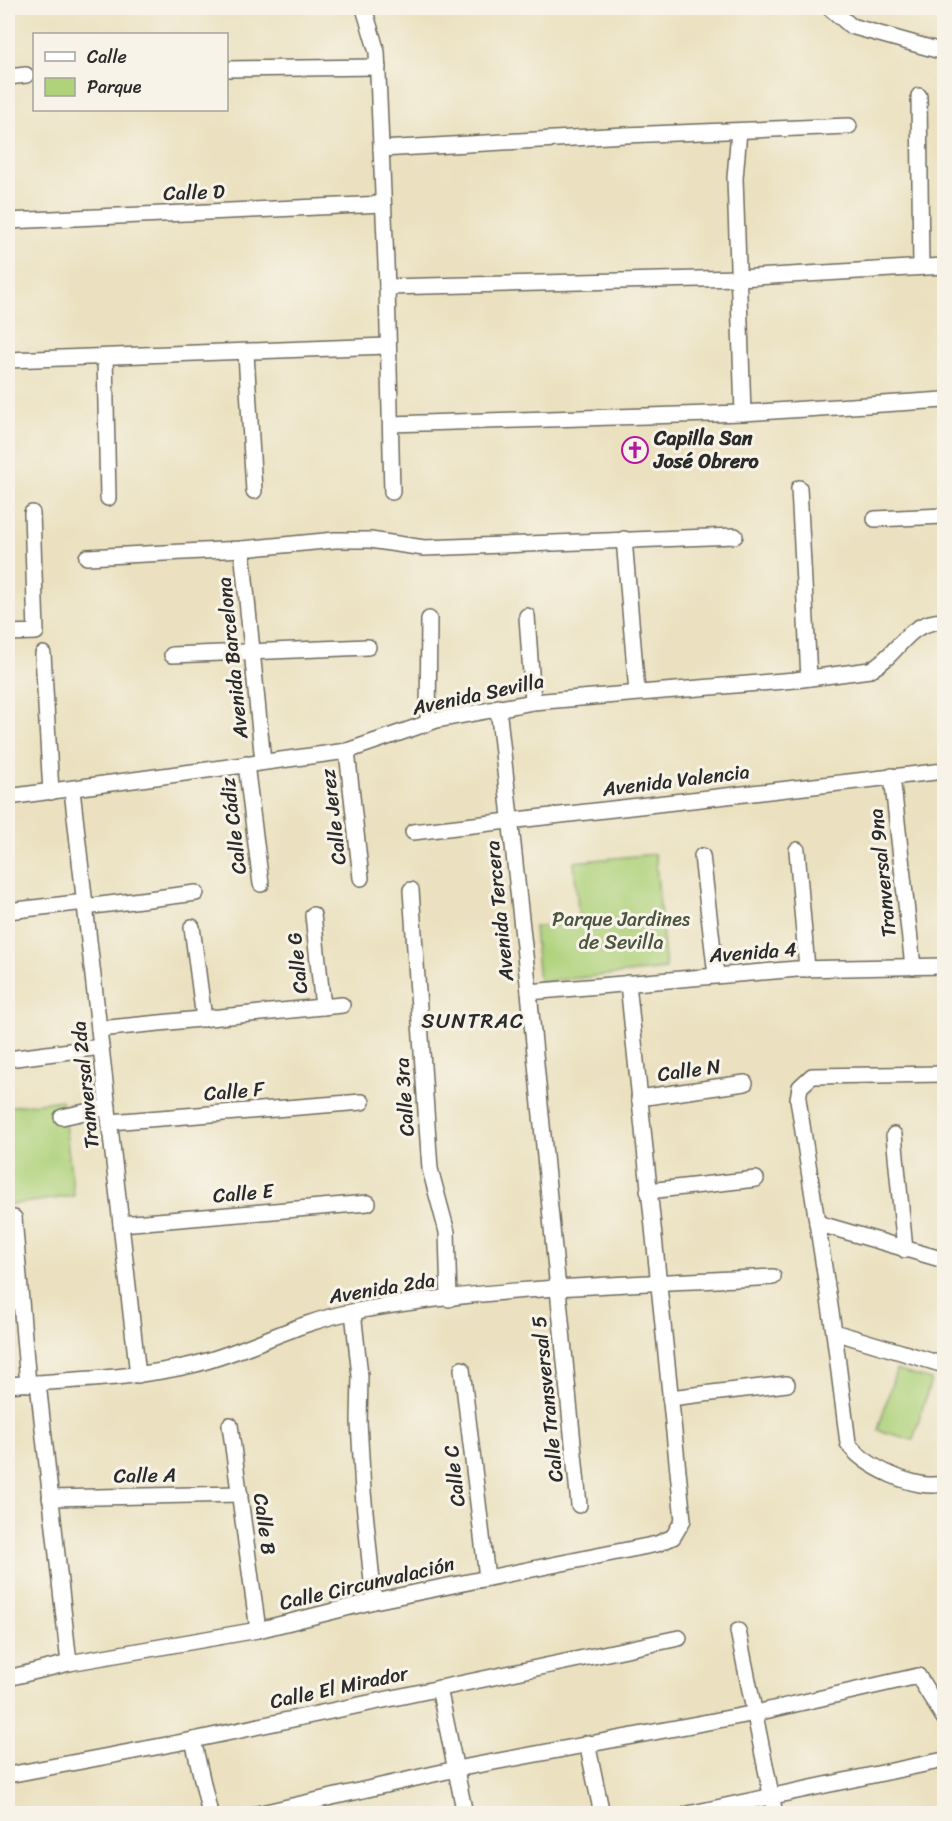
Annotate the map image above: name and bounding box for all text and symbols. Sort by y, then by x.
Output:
legend [33,33,228,111]
text: Calle [87,41,127,73]
text: Parque [87,71,142,103]
street label: Calle D [163,174,225,211]
place label: Capilla San José Obrero [653,421,760,479]
church icon: Capilla San José Obrero [620,435,650,465]
street label: Avenida Barcelona [207,575,258,741]
street label: Avenida Sevilla [408,663,547,726]
street label: Avenida Valencia [600,754,751,807]
street label: Calle Jerez [310,766,357,867]
street label: Calle Cádiz [210,775,257,876]
street label: Tranversal 9na [858,807,907,939]
street label: Avenida Tercera [475,839,524,984]
park label: Parque Jardines de Sevilla [552,902,691,960]
street label: Calle G [277,930,318,996]
street label: Avenida 4 [707,932,798,973]
district label: SUNTRAC [421,1002,525,1040]
street label: Tranversal 2da [61,1019,110,1151]
street label: Calle N [655,1049,723,1092]
street label: Calle 3ra [384,1057,425,1137]
street label: Calle F [202,1071,268,1112]
street label: Calle E [211,1173,277,1214]
street label: Avenida 2da [326,1263,438,1314]
street label: Calle Transversal 5 [521,1314,574,1484]
street label: Calle C [433,1443,476,1509]
street label: Calle A [113,1457,177,1494]
street label: Calle B [243,1491,286,1557]
street label: Calle Circunvalación [276,1546,458,1621]
street label: Calle El Mirador [267,1656,412,1719]

